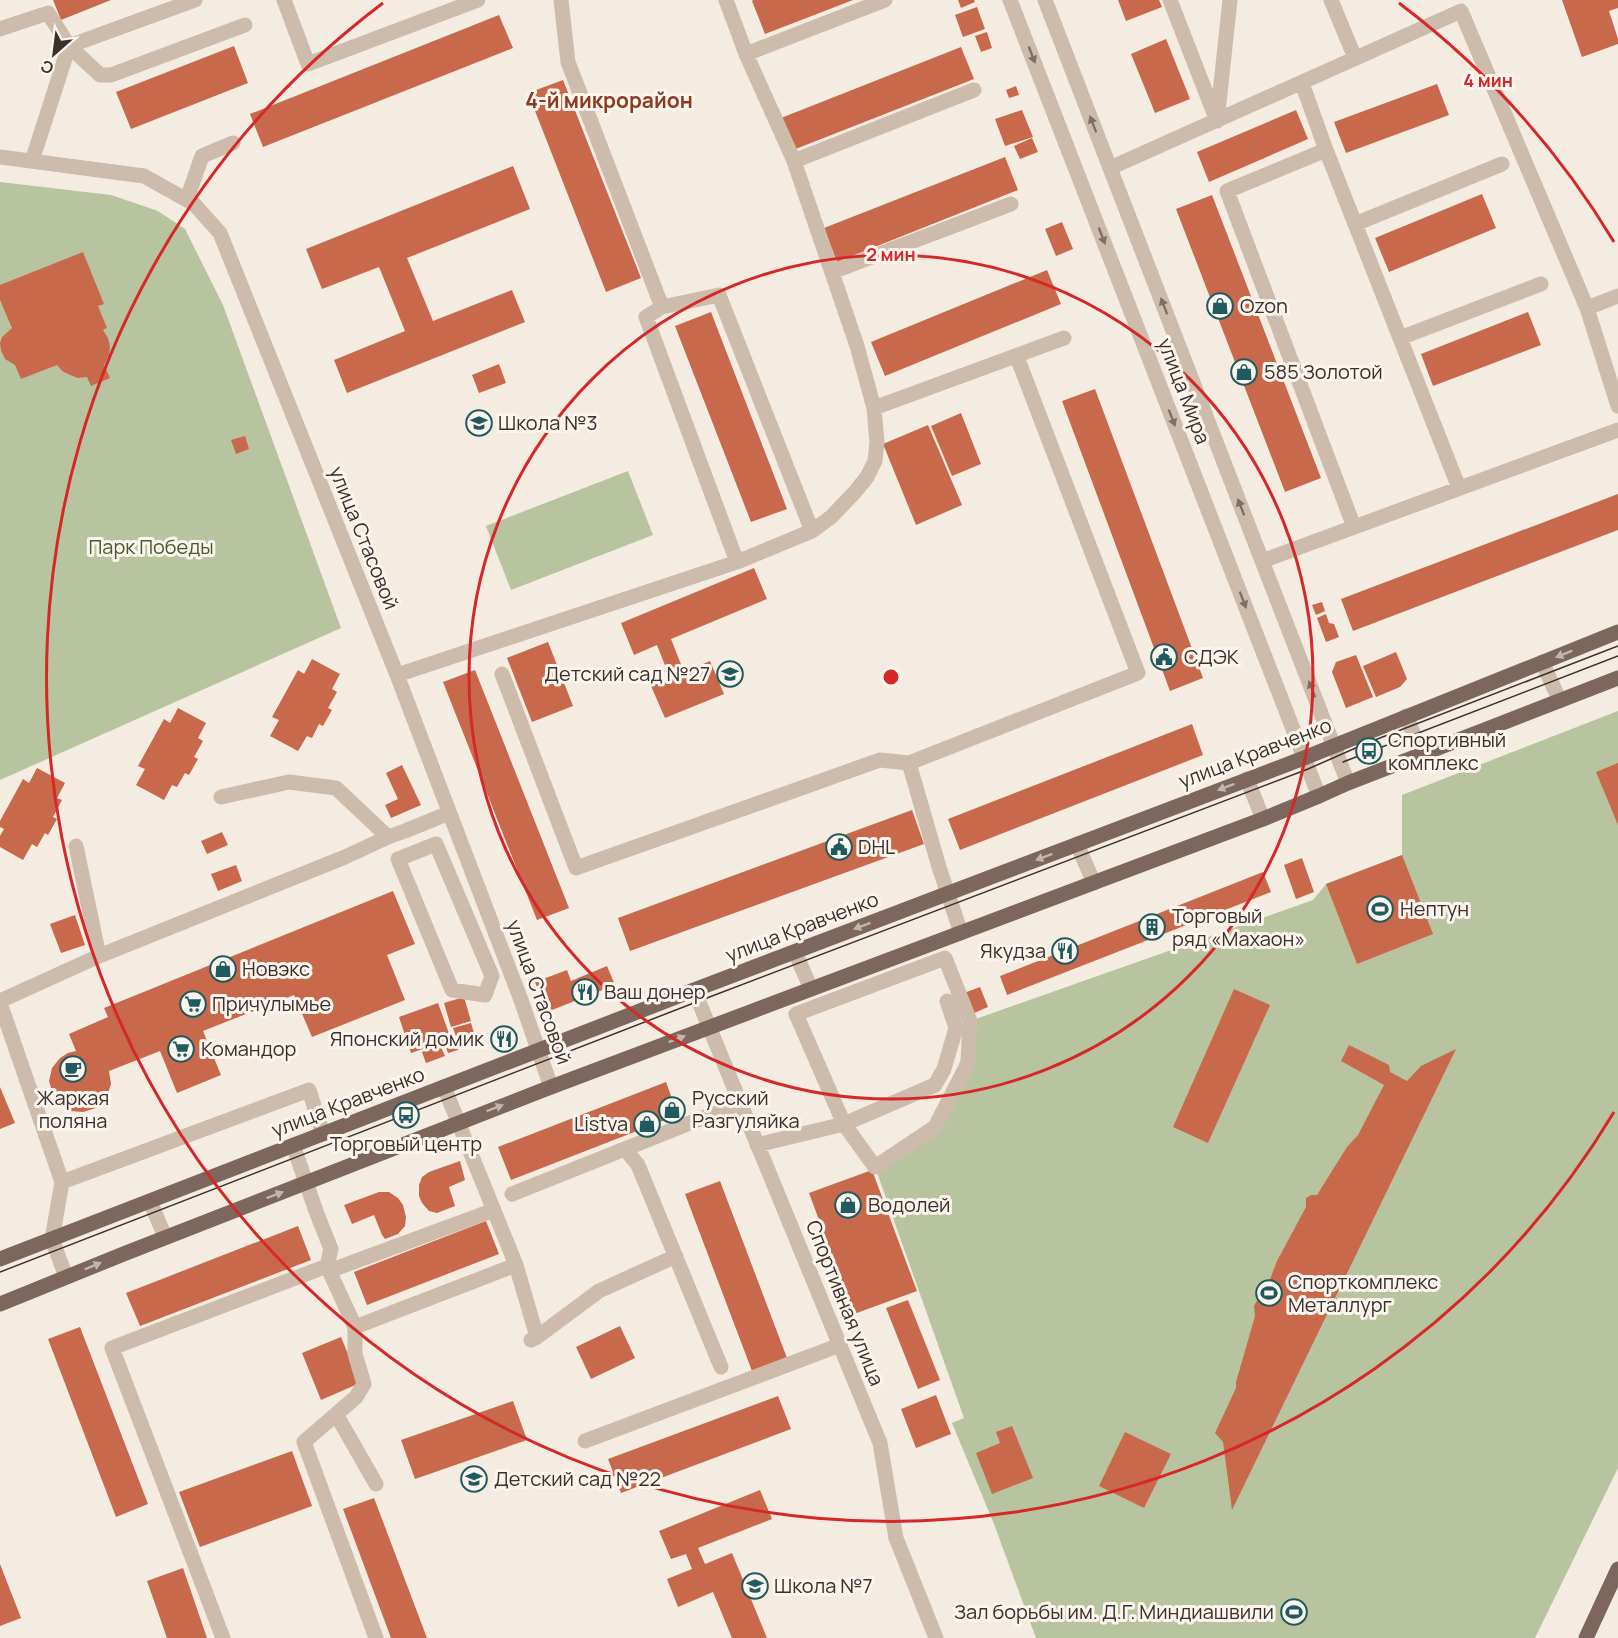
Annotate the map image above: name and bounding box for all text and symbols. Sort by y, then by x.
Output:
north arrow [24,24,84,84]
one-way arrow [1027,46,1037,64]
text: С [36,55,57,80]
text: 4 мин [1463,68,1513,92]
district label: 4-й микрорайон [525,86,693,114]
one-way arrow [1088,115,1097,133]
one-way arrow [1097,228,1107,246]
text: 2 мин [866,242,916,266]
shop icon: Ozon [1205,291,1235,321]
place label: Ozon [1240,292,1288,319]
one-way arrow [1158,296,1168,314]
street label: улица Мира [1152,334,1217,448]
shop icon: 585 Золотой [1229,357,1259,387]
place label: 585 Золотой [1264,358,1383,385]
school or university icon: Школа №3 [464,408,494,438]
place label: Школа №3 [498,409,598,436]
one-way arrow [1168,409,1178,427]
street label: улица Стасовой [323,462,405,613]
one-way arrow [1236,498,1246,516]
park label: Парк Победы [88,533,214,560]
one-way arrow [1238,591,1248,609]
public building icon: СДЭК [1149,642,1179,672]
place label: СДЭК [1184,643,1239,670]
one-way arrow [1554,649,1572,659]
school or university icon: Детский сад №27 [715,659,745,689]
place label: Детский сад №27 [544,660,710,687]
centre of rings [881,667,901,687]
one-way arrow [1306,680,1316,698]
street label: улица Кравченко [1174,711,1335,794]
place label: Спортивный комплекс [1388,726,1506,776]
bus stop icon: Спортивный комплекс [1354,736,1384,766]
one-way arrow [1217,783,1235,793]
public building icon: DHL [824,832,854,862]
place label: DHL [858,833,895,860]
one-way arrow [1035,853,1053,862]
street label: улица Кравченко [721,885,882,968]
sports icon: Нептун [1365,894,1395,924]
place label: Нептун [1400,895,1469,922]
place label: Торговый ряд «Махаон» [1172,902,1305,952]
building icon: Торговый ряд «Махаон» [1137,912,1167,942]
street label: улица Стасовой [501,916,578,1068]
one-way arrow [853,922,871,932]
restaurant icon: Якудза [1050,936,1080,966]
place label: Якудза [980,937,1046,964]
shop icon: Новэкс [208,954,238,984]
place label: Новэкс [242,955,310,982]
restaurant icon: Ваш донер [570,977,600,1007]
place label: Ваш донер [604,978,706,1005]
supermarket icon: Причулымье [178,989,208,1019]
place label: Причулымье [212,990,331,1017]
restaurant icon: Японский домик [489,1024,519,1054]
place label: Японский домик [330,1025,485,1052]
one-way arrow [668,1033,686,1043]
supermarket icon: Командор [166,1034,196,1064]
place label: Командор [201,1035,296,1062]
cafe icon: Жаркая поляна [58,1054,88,1084]
street label: улица Кравченко [267,1060,428,1143]
place label: Жаркая поляна [37,1084,109,1134]
place label: Русский Разгуляйка [692,1084,800,1134]
shop icon: Русский Разгуляйка [657,1095,687,1125]
bus stop icon: Торговый центр [391,1100,421,1130]
one-way arrow [486,1103,504,1112]
shop icon: Listva [632,1109,662,1139]
place label: Listva [574,1110,628,1137]
place label: Торговый центр [330,1130,482,1157]
one-way arrow [266,1190,284,1200]
shop icon: Водолей [833,1190,863,1220]
place label: Водолей [868,1191,950,1218]
street label: Спортивная улица [800,1216,891,1389]
one-way arrow [84,1261,102,1270]
place label: Спорткомплекс Металлург [1288,1268,1438,1318]
sports icon: Спорткомплекс Металлург [1254,1278,1284,1308]
school or university icon: Детский сад №22 [459,1464,489,1494]
place label: Детский сад №22 [494,1465,661,1492]
school or university icon: Школа №7 [740,1571,770,1601]
place label: Школа №7 [774,1572,872,1599]
sports icon: Зал борьбы им. Д.Г. Миндиашвили [1279,1597,1309,1627]
place label: Зал борьбы им. Д.Г. Миндиашвили [954,1598,1274,1625]

